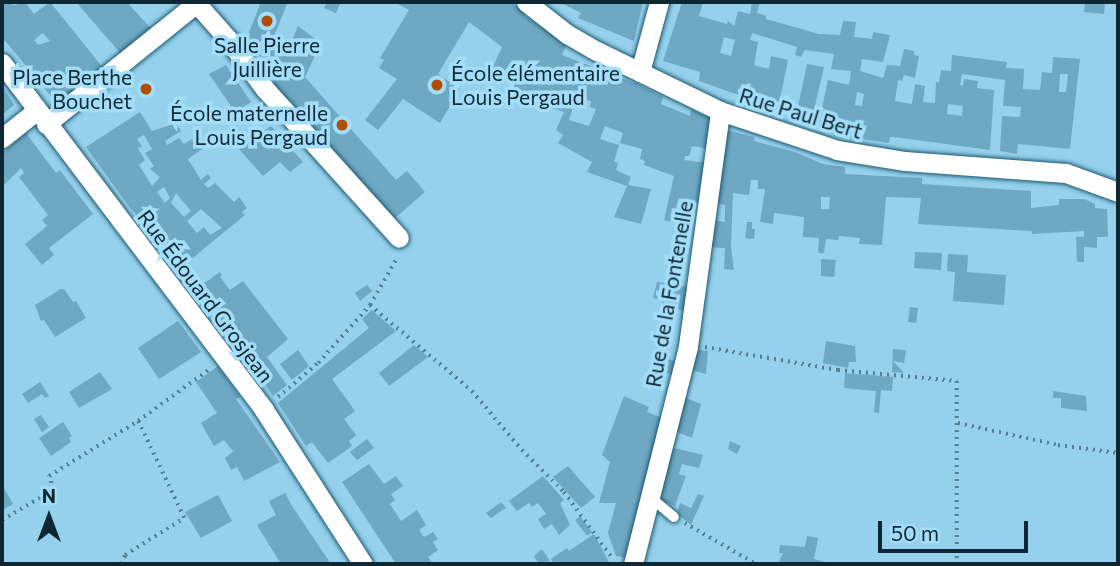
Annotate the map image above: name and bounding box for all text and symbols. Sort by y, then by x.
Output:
marker: Salle Pierre Juillière [259,13,275,29]
place label: Salle Pierre Juillière [214,32,320,82]
place label: École élémentaire Louis Pergaud [451,60,620,110]
place label: Place Berthe Bouchet [12,64,132,114]
marker: École élémentaire Louis Pergaud [429,77,445,93]
marker: Place Berthe Bouchet [138,81,154,97]
street label: Rue Paul Bert [736,82,866,144]
place label: École maternelle Louis Pergaud [170,100,328,150]
marker: École maternelle Louis Pergaud [334,117,350,133]
street label: Rue de la Fontenelle [640,199,698,389]
street label: Rue Édouard Grosjean [133,205,279,387]
north arrow [14,482,84,552]
text: N [42,484,56,507]
scale bar [882,506,1032,550]
text: 50 m [891,520,939,545]

